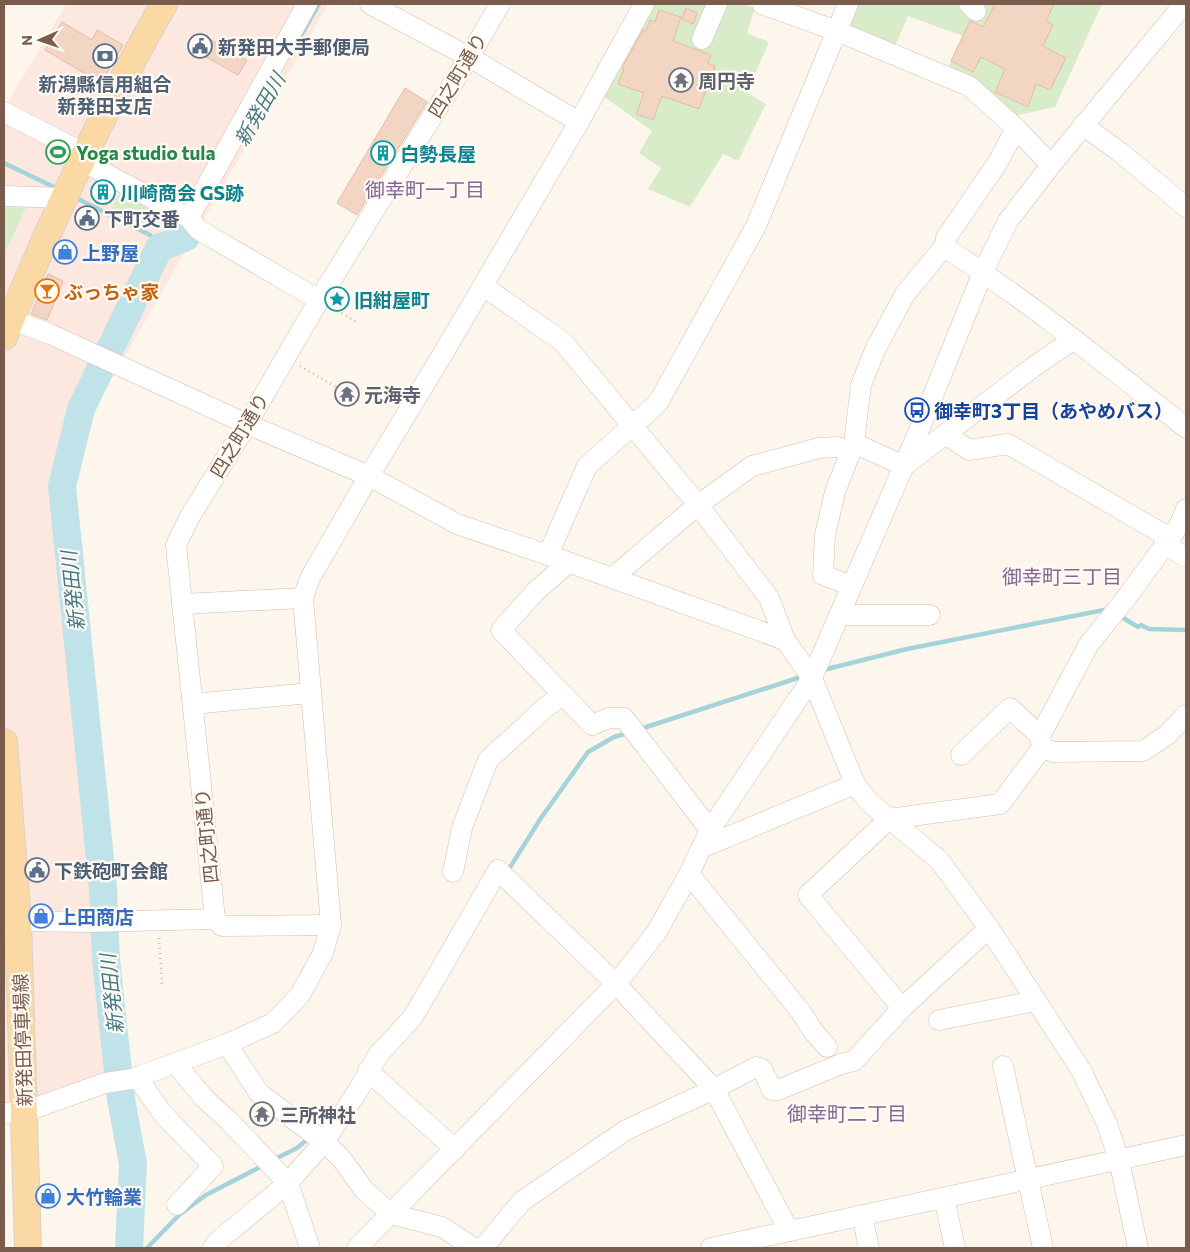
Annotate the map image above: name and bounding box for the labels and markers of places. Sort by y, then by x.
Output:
public building icon: 新発田大手郵便局 [187,33,213,59]
place label: 新発田大手郵便局 [218,35,370,58]
bank icon: 新潟縣信用組合 新発田支店 [92,43,118,69]
temple icon: 周円寺 [668,67,694,93]
place label: 周円寺 [698,69,755,92]
place label: 新潟縣信用組合 新発田支店 [38,72,172,117]
sports icon: Yoga studio tula [45,139,71,165]
building icon: 白勢長屋 [370,140,396,166]
place label: Yoga studio tula [76,141,216,164]
place label: 白勢長屋 [400,142,476,165]
building icon: 川崎商会 GS跡 [90,179,116,205]
place label: 川崎商会 GS跡 [120,181,244,204]
public building icon: 下町交番 [74,205,100,231]
place label: 下町交番 [104,207,180,230]
shop icon: 上野屋 [52,239,78,265]
place label: 上野屋 [82,241,139,264]
bar icon: ぶっちゃ家 [34,278,60,304]
place label: ぶっちゃ家 [64,280,159,303]
place icon: 旧紺屋町 [324,286,350,312]
place label: 旧紺屋町 [354,288,430,311]
temple icon: 元海寺 [334,381,360,407]
place label: 元海寺 [364,383,421,406]
bus stop icon: 御幸町3丁目（あやめバス） [904,397,930,423]
place label: 御幸町3丁目（あやめバス） [934,399,1173,422]
public building icon: 下鉄砲町会館 [24,857,50,883]
place label: 下鉄砲町会館 [54,859,168,882]
shop icon: 上田商店 [28,903,54,929]
place label: 上田商店 [58,905,134,928]
temple icon: 三所神社 [249,1101,275,1127]
place label: 三所神社 [280,1103,356,1126]
shop icon: 大竹輪業 [35,1183,61,1209]
place label: 大竹輪業 [66,1185,142,1208]

